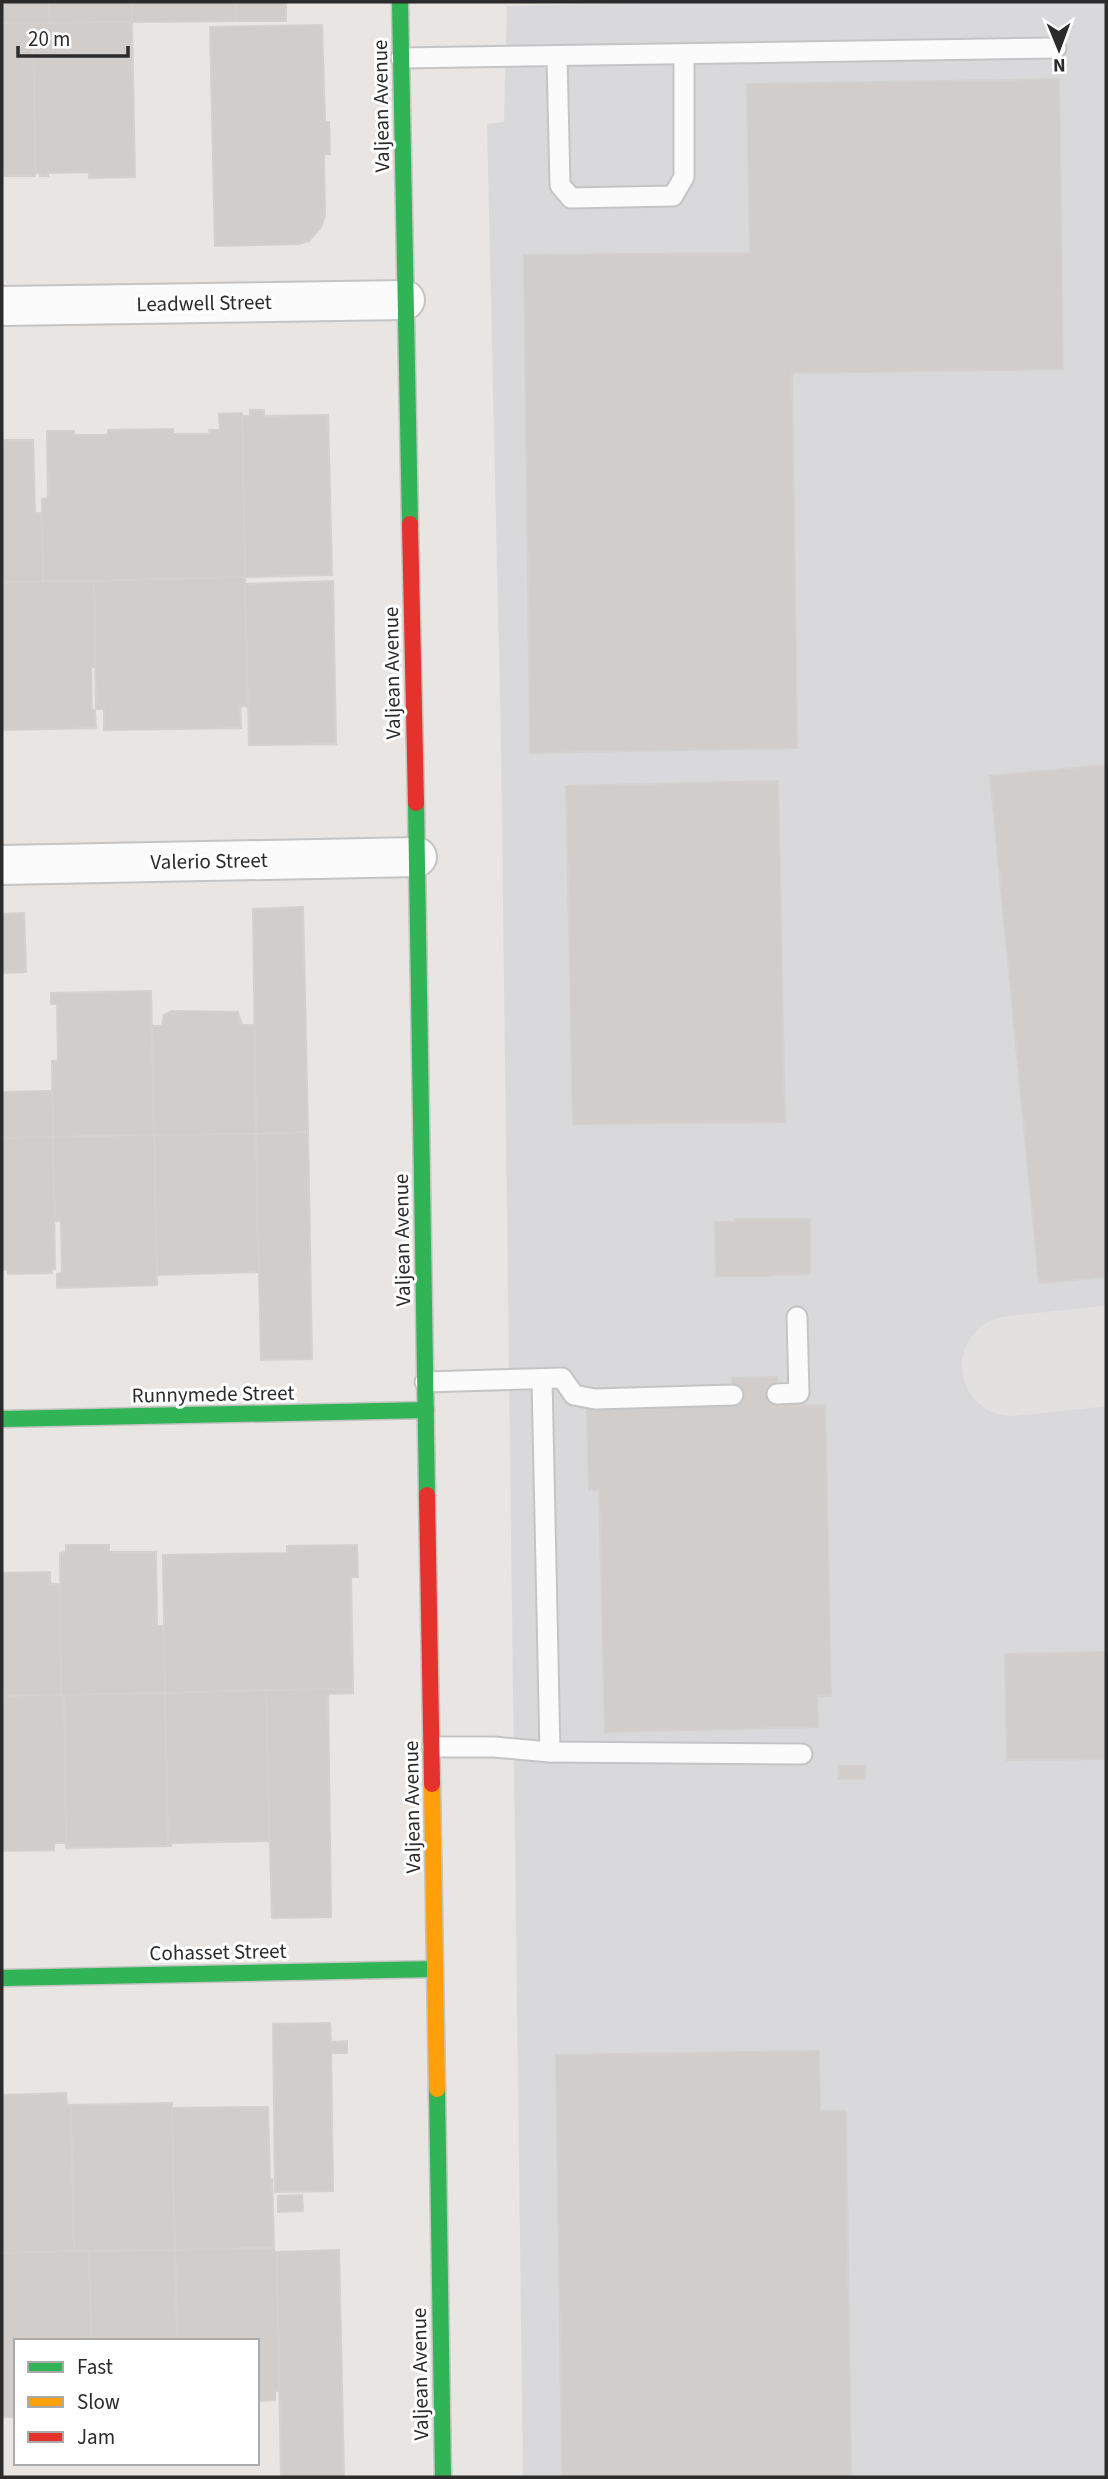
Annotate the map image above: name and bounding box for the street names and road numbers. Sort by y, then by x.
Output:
street label: Valjean Avenue [365,39,397,173]
street label: Leadwell Street [136,287,272,319]
street label: Valjean Avenue [376,606,408,740]
street label: Valerio Street [150,845,268,877]
street label: Valjean Avenue [386,1173,418,1307]
street label: Runnymede Street [131,1378,295,1410]
street label: Valjean Avenue [396,1740,428,1874]
street label: Cohasset Street [149,1936,287,1968]
street label: Valjean Avenue [404,2307,436,2441]

